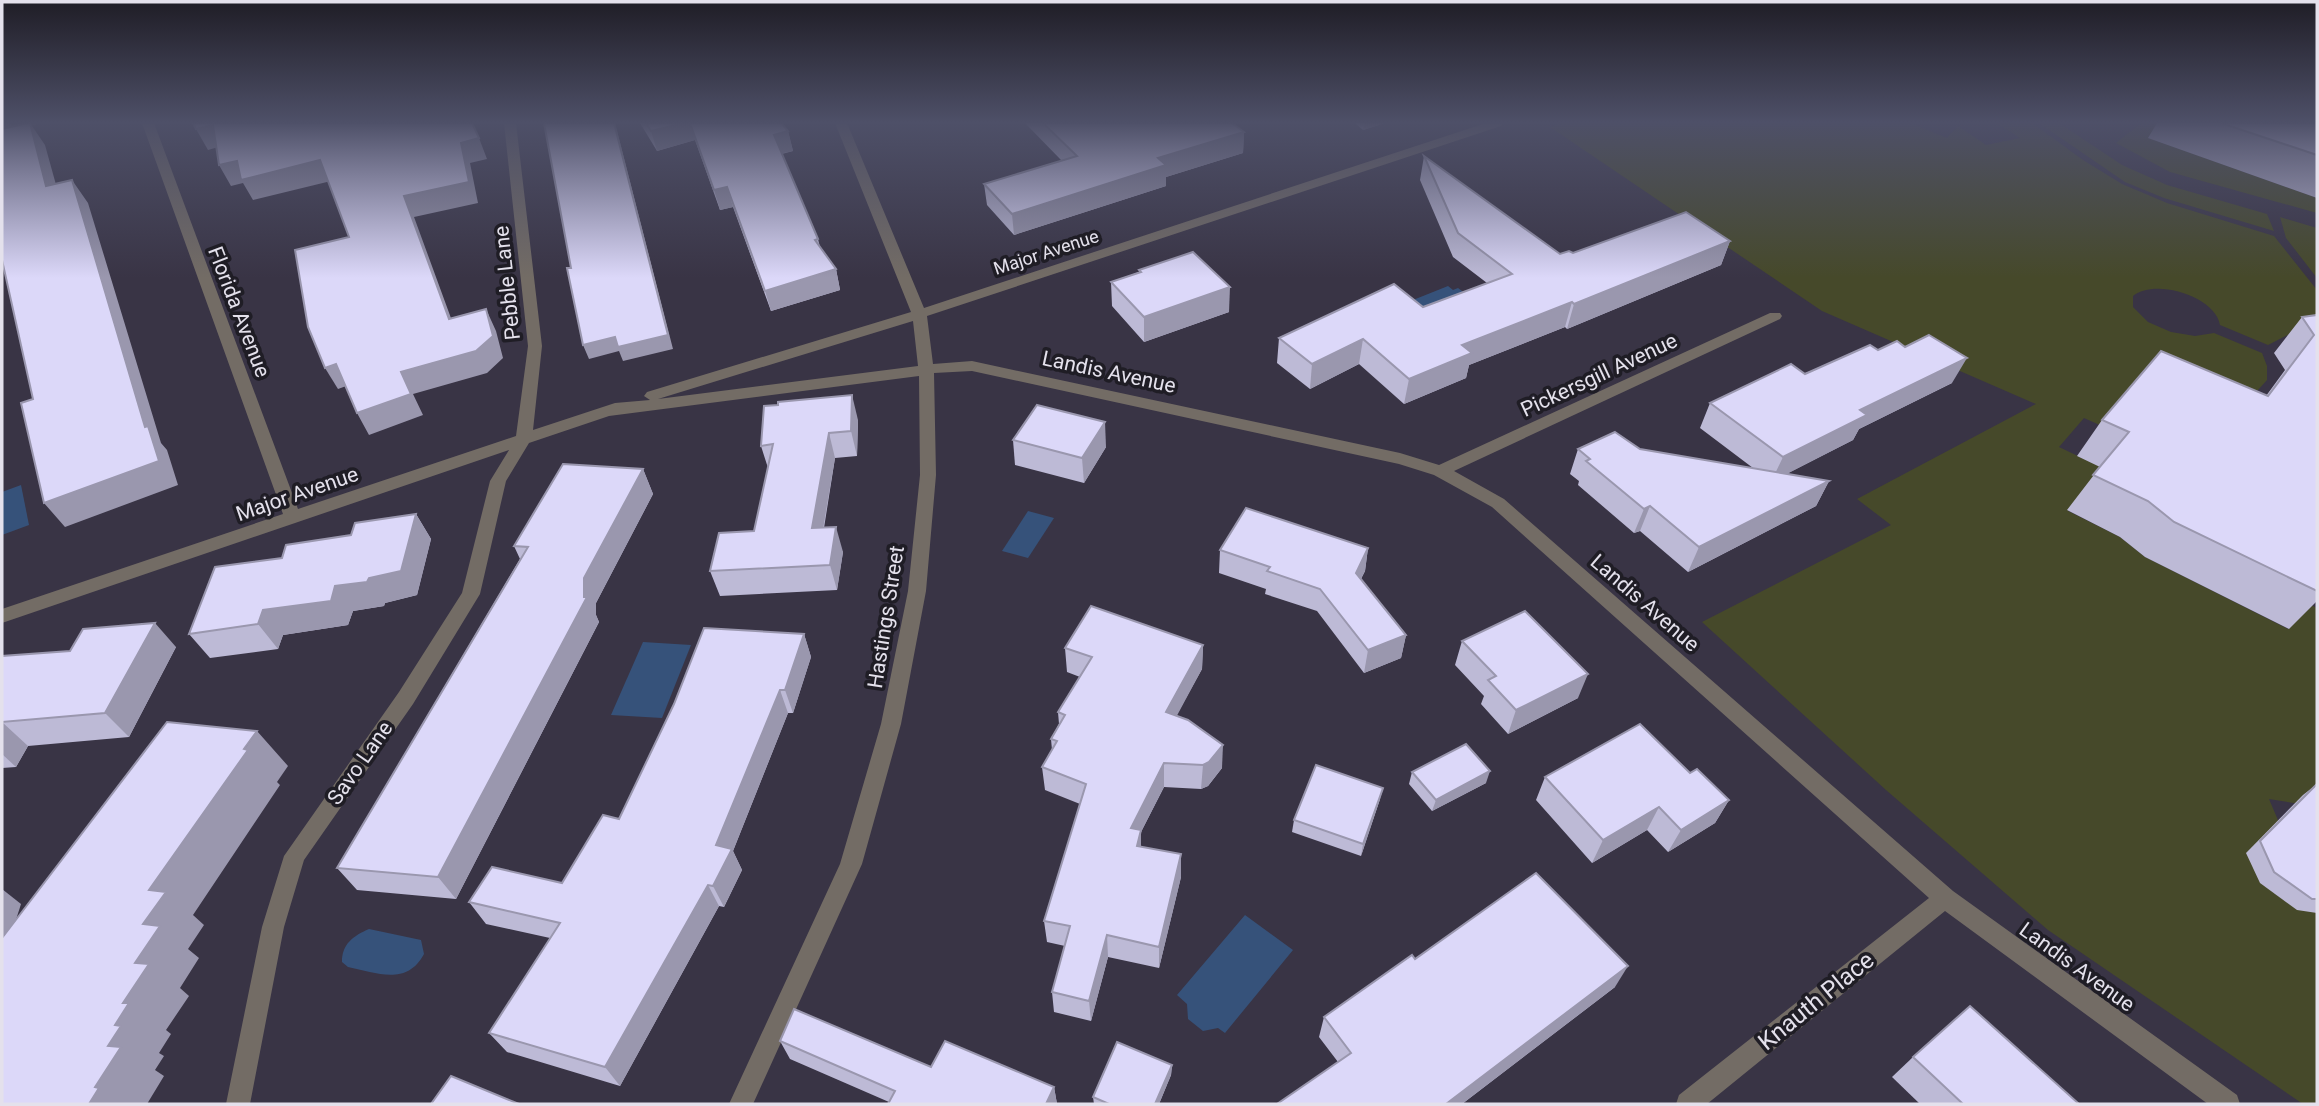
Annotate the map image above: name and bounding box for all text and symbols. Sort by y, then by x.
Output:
street label: Pebble Lane [489,225,525,341]
street label: Major Avenue [991,225,1101,279]
street label: Florida Avenue [203,243,275,381]
street label: Pickersgill Avenue [1517,328,1681,422]
street label: Landis Avenue [1040,346,1178,398]
street label: Major Avenue [233,462,361,526]
street label: Hastings Street [863,544,909,690]
street label: Landis Avenue [1586,549,1704,657]
street label: Savo Lane [323,717,397,809]
street label: Landis Avenue [2015,917,2139,1017]
street label: Knauth Place [1753,946,1879,1056]

